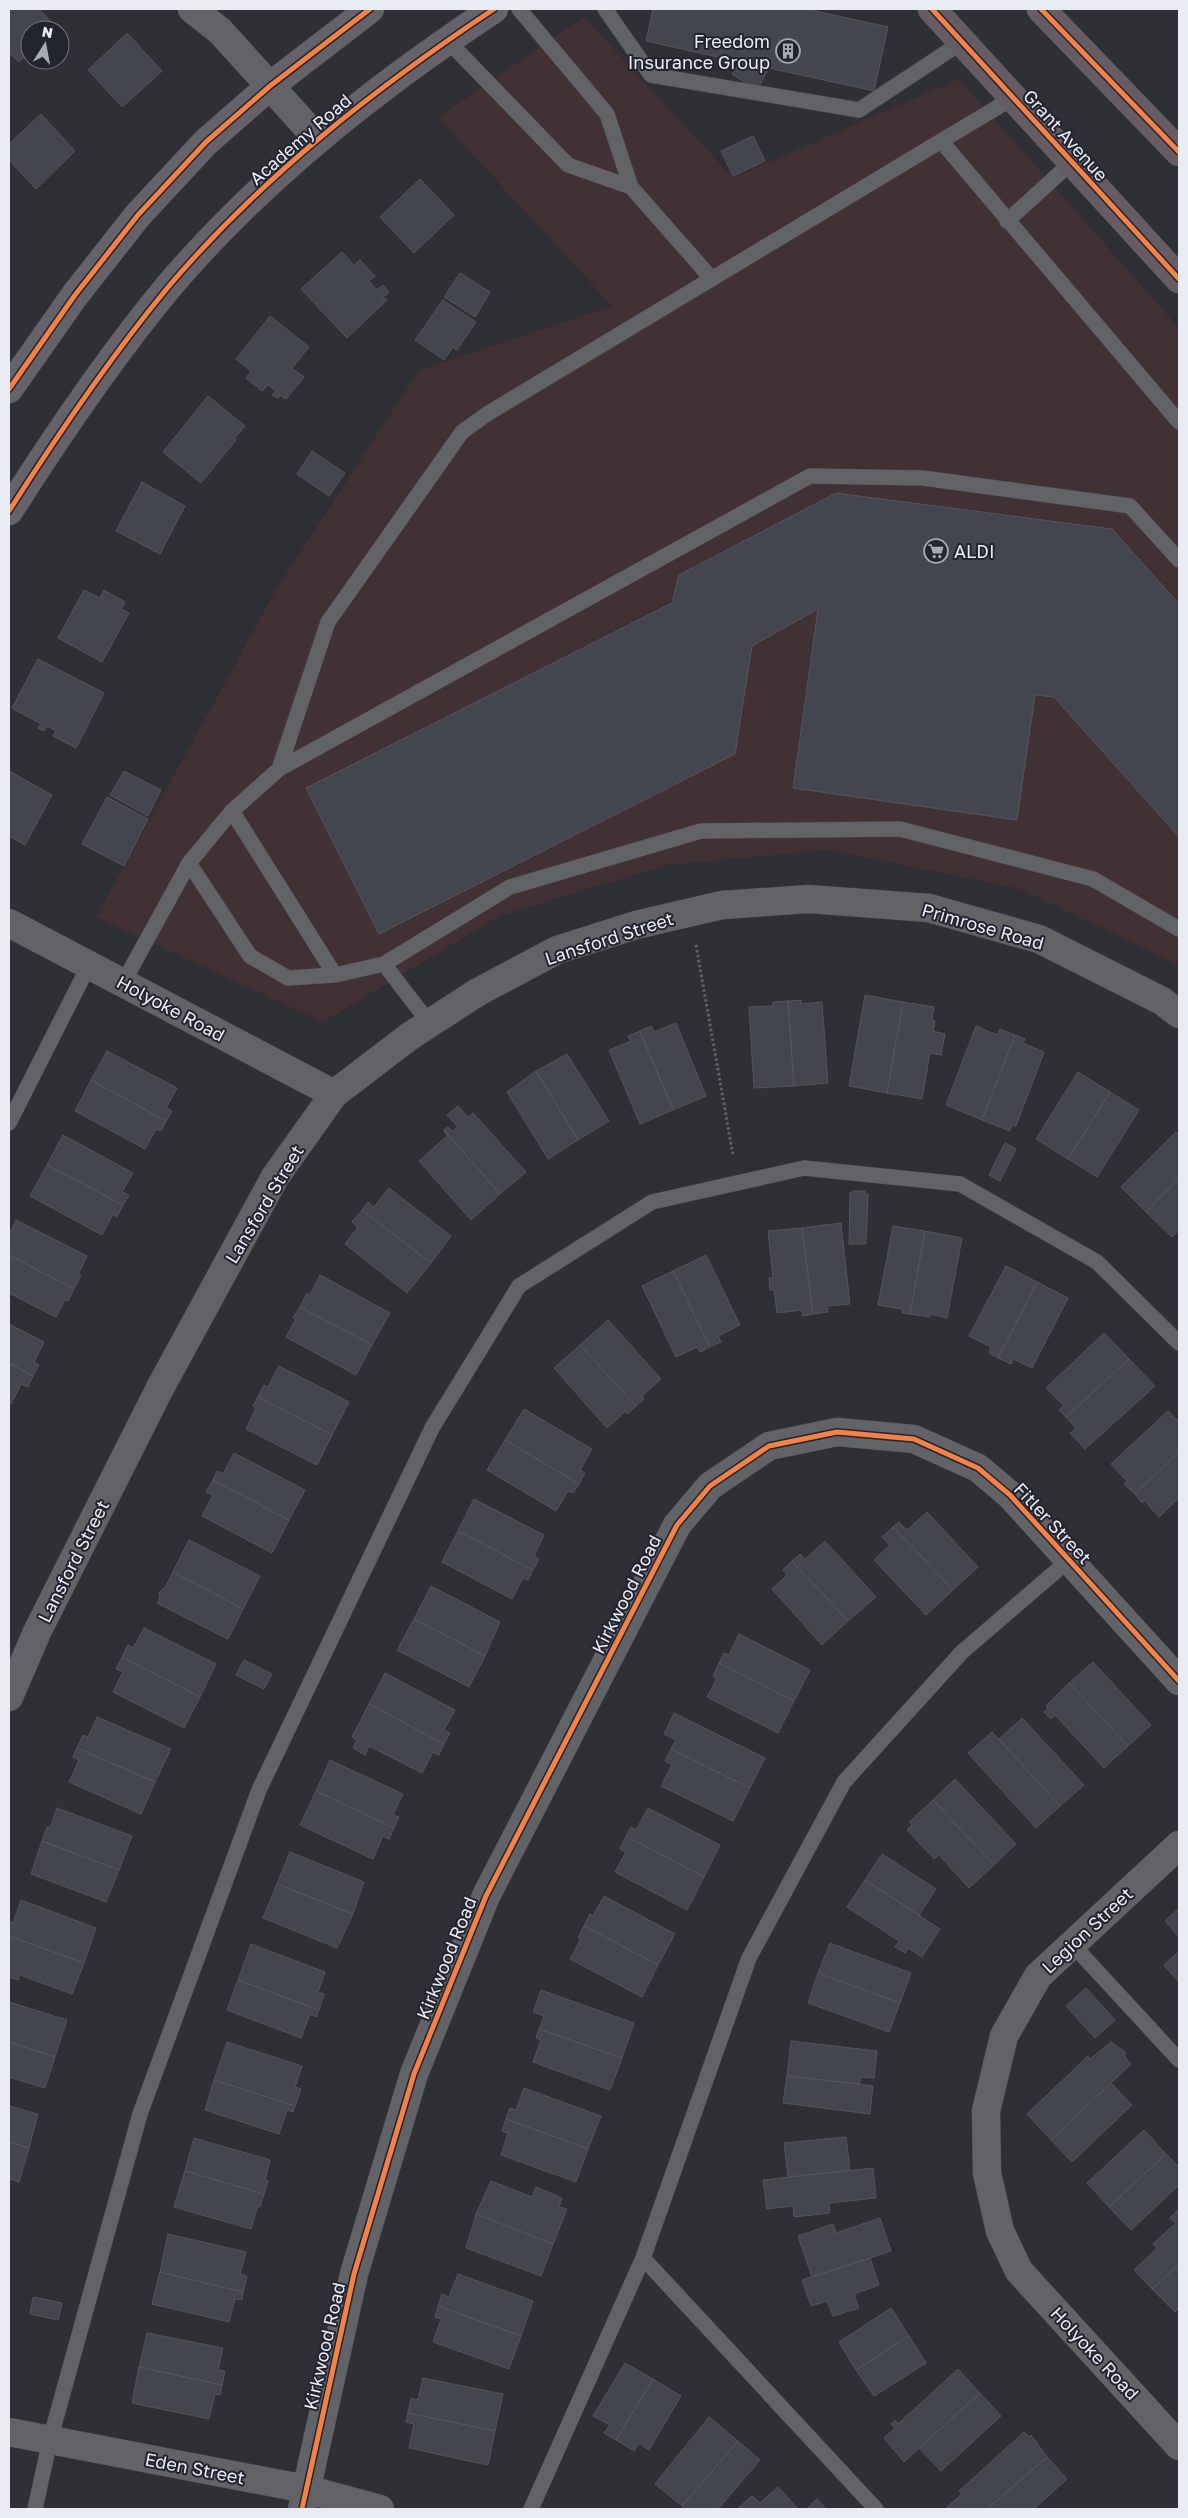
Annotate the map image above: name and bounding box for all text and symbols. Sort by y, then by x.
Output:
north arrow [20,20,70,70]
text: N [41,22,54,41]
place label: Freedom Insurance Group [628,30,770,73]
building icon: Freedom Insurance Group [775,38,801,64]
street label: Grant Avenue [1019,85,1113,185]
street label: Academy Road [245,89,355,189]
supermarket icon: ALDI [923,538,949,564]
place label: ALDI [954,540,995,562]
street label: Primrose Road [920,898,1046,954]
street label: Lansford Street [542,907,676,969]
street label: Holyoke Road [113,970,229,1046]
street label: Lansford Street [220,1141,308,1267]
street label: Fitler Street [1010,1478,1096,1568]
street label: Lansford Street [33,1496,113,1626]
street label: Kirkwood Road [587,1531,665,1657]
street label: Legion Street [1037,1882,1137,1978]
street label: Kirkwood Road [411,1893,481,2023]
street label: Kirkwood Road [299,2280,349,2412]
street label: Holyoke Road [1046,2302,1144,2404]
street label: Eden Street [143,2448,247,2488]

